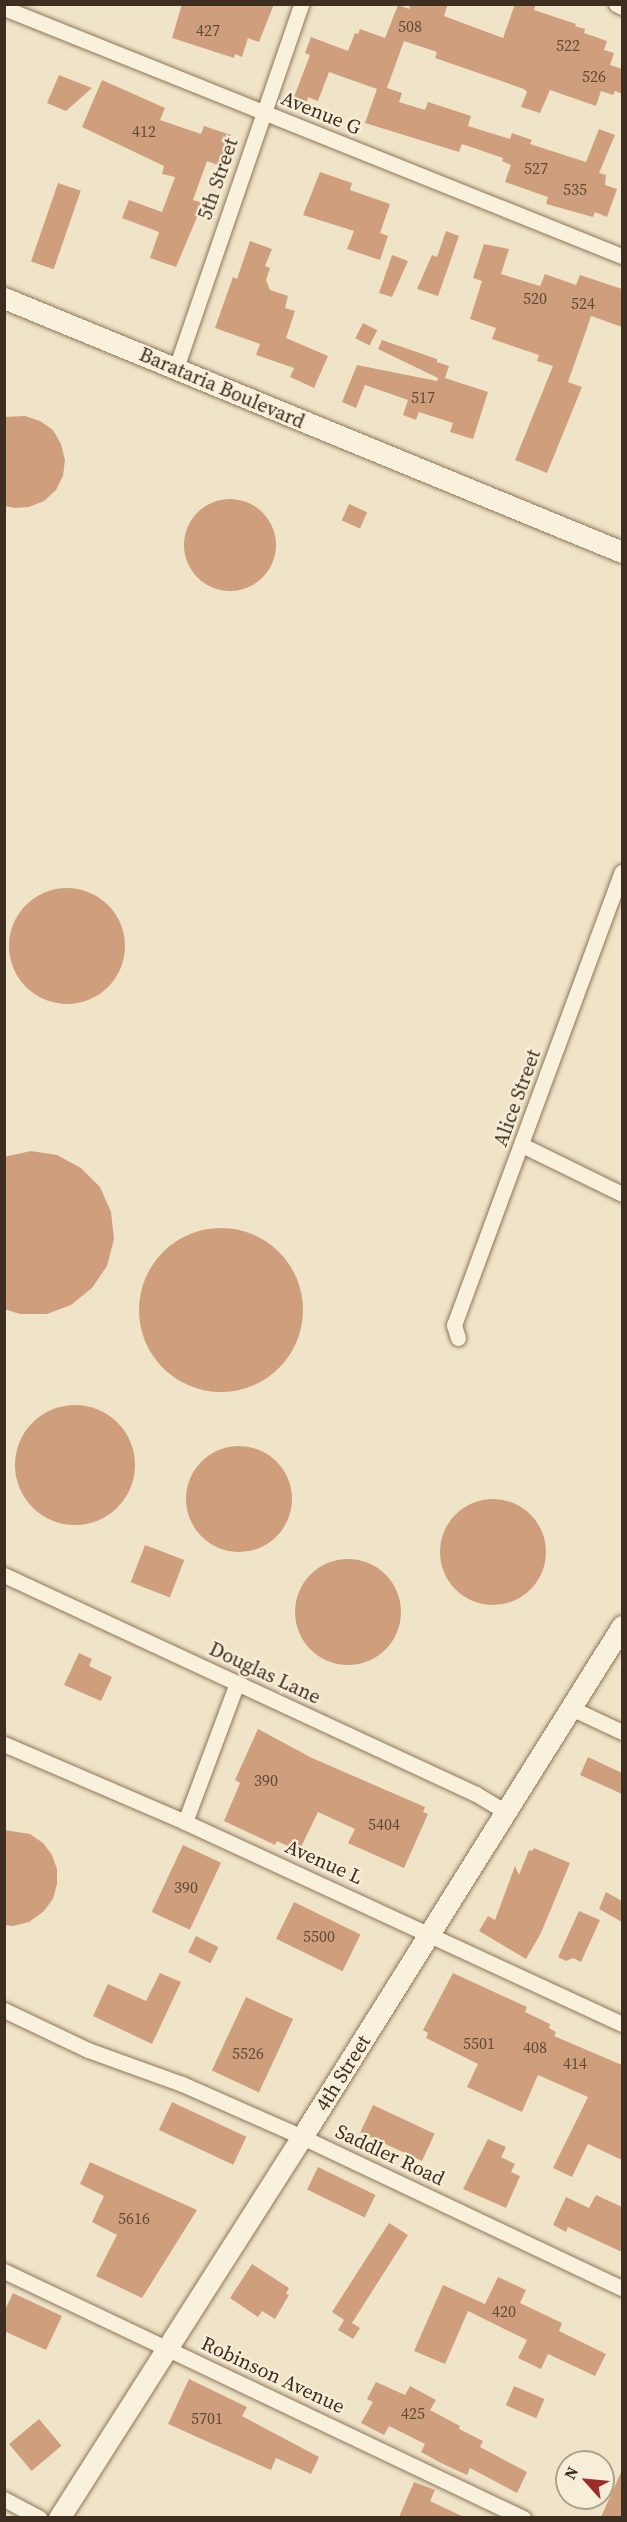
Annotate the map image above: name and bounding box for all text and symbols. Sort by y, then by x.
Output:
house number: 508 [398,16,422,36]
house number: 427 [196,20,220,40]
house number: 522 [556,35,580,55]
house number: 526 [582,66,606,86]
street label: Avenue G [278,86,364,140]
house number: 412 [132,121,156,141]
street label: 5th Street [193,135,243,223]
house number: 527 [524,158,548,178]
house number: 535 [563,179,587,199]
house number: 520 [523,288,547,308]
house number: 524 [571,293,595,313]
street label: Barataria Boulevard [136,342,308,434]
house number: 517 [411,387,435,407]
street label: Alice Street [488,1046,546,1150]
street label: Douglas Lane [205,1637,325,1709]
house number: 390 [254,1770,278,1790]
house number: 5404 [368,1814,400,1834]
street label: Avenue L [282,1834,366,1890]
house number: 390 [174,1877,198,1897]
house number: 5500 [303,1926,335,1946]
street label: 4th Street [310,2031,376,2115]
house number: 5501 [463,2033,495,2053]
house number: 408 [523,2037,547,2057]
house number: 5526 [232,2043,264,2063]
house number: 414 [563,2053,587,2073]
street label: Saddler Road [332,2119,448,2191]
house number: 5616 [118,2208,150,2228]
house number: 420 [492,2301,516,2321]
street label: Robinson Avenue [198,2331,348,2419]
house number: 425 [401,2403,425,2423]
house number: 5701 [191,2408,223,2428]
north arrow [555,2450,615,2510]
text: N [558,2463,583,2483]

